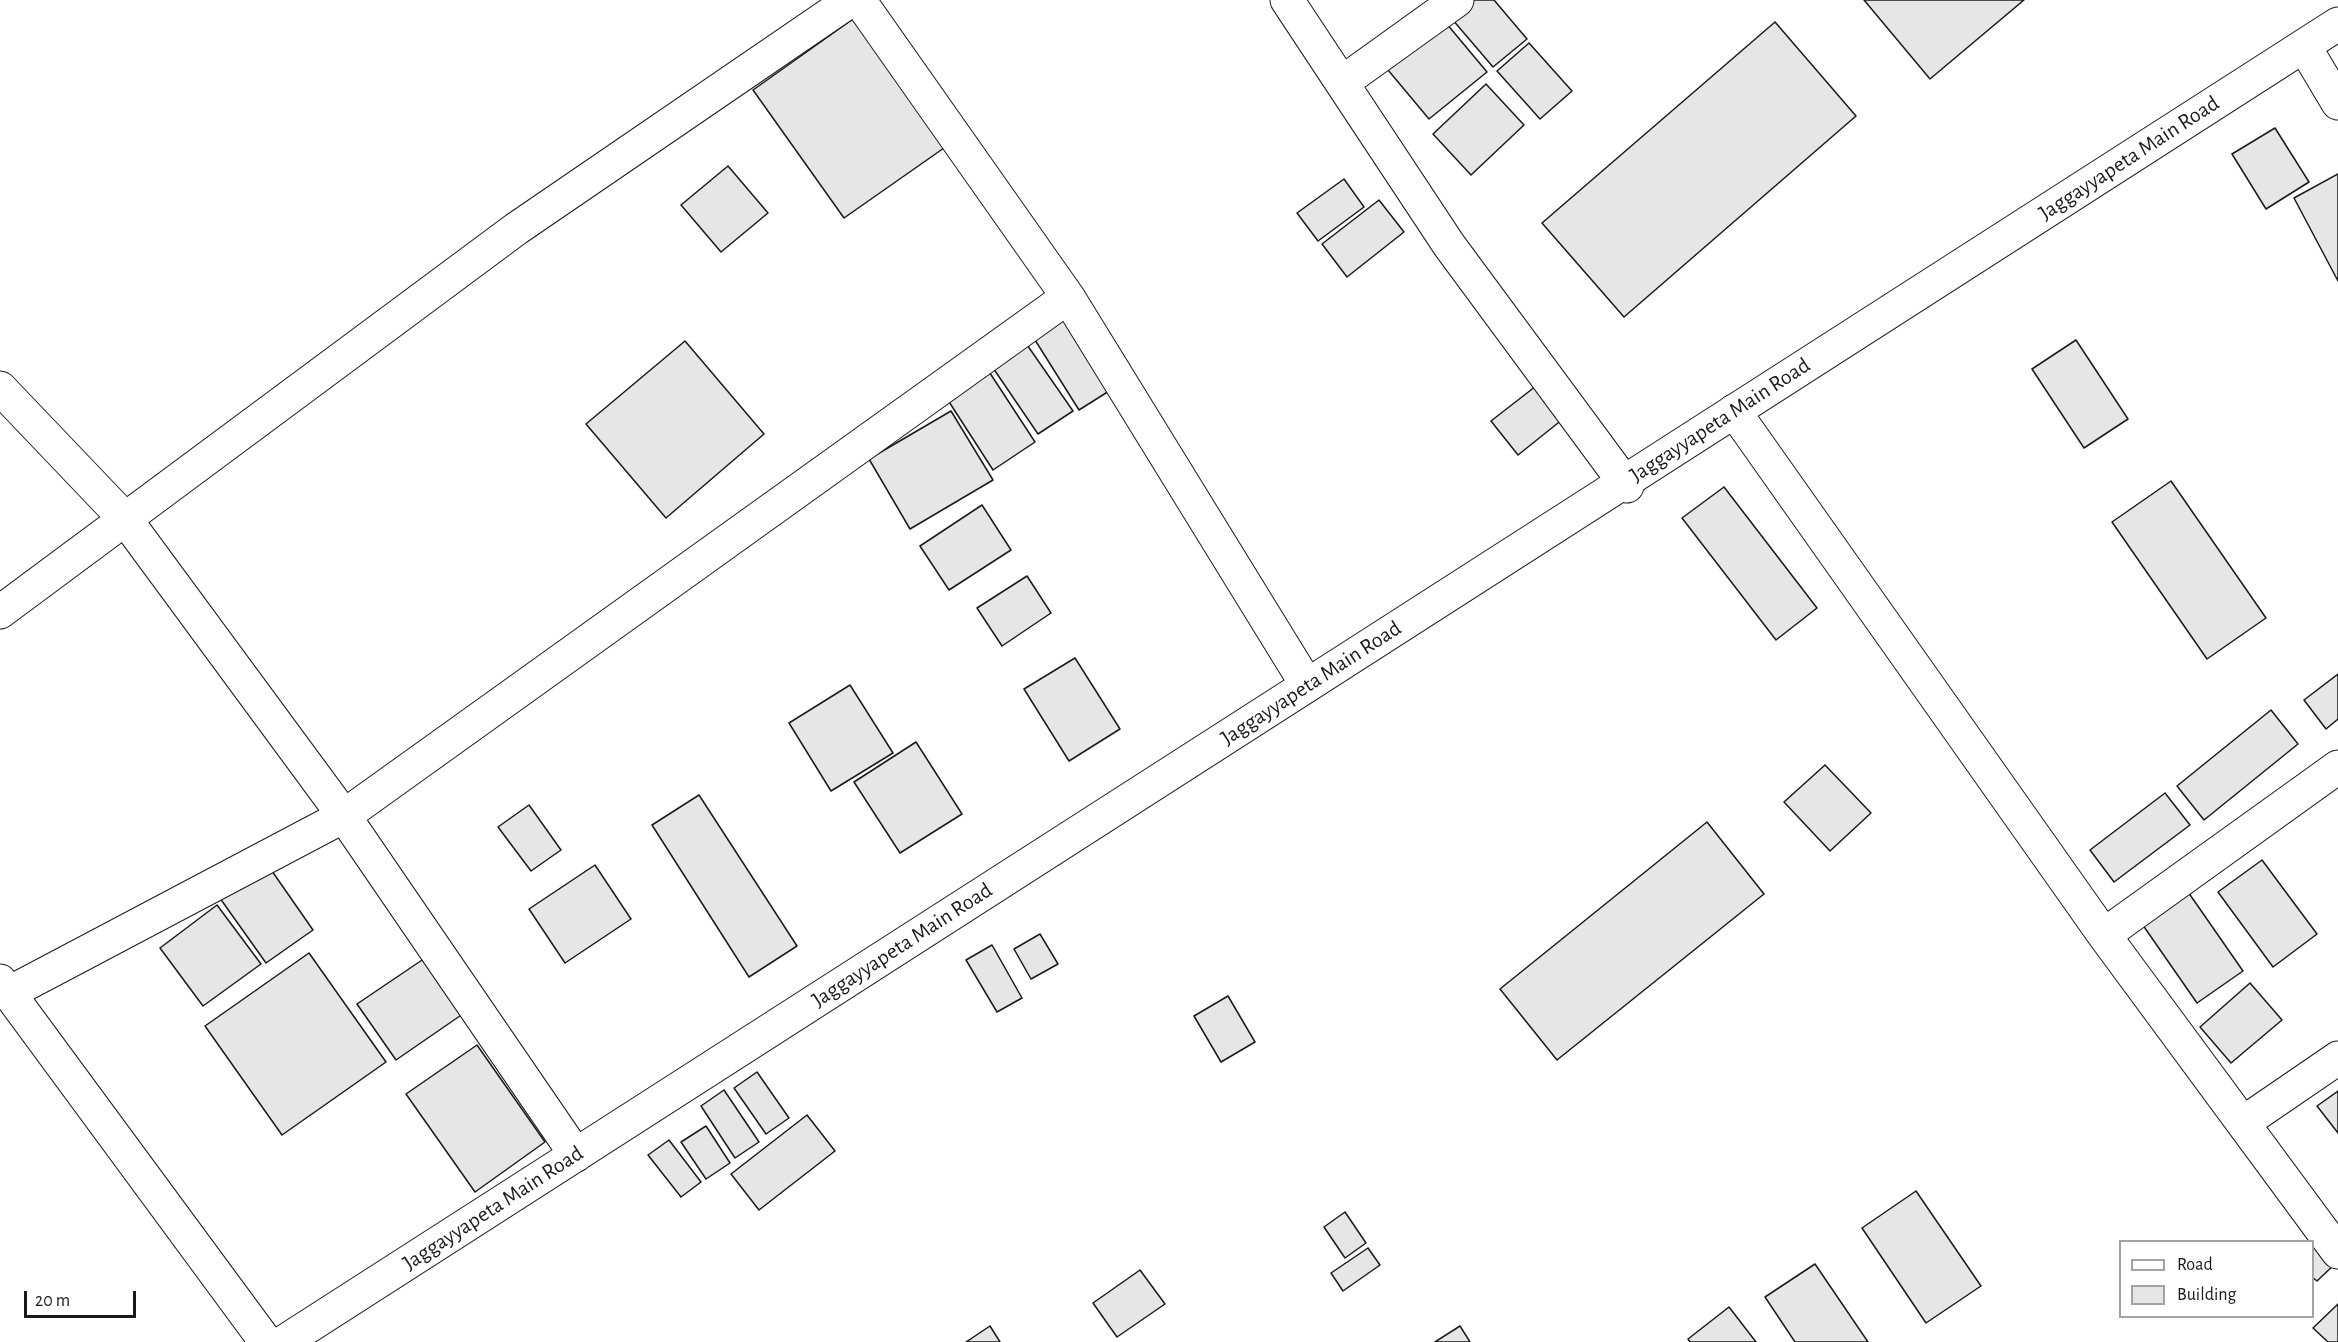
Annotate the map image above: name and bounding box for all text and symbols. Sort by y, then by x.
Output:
street label: Jaggayyapeta Main Road [2034,90,2224,226]
street label: Jaggayyapeta Main Road [1625,352,1815,488]
street label: Jaggayyapeta Main Road [1216,615,1406,751]
street label: Jaggayyapeta Main Road [807,877,997,1013]
street label: Jaggayyapeta Main Road [398,1140,588,1276]
legend [2119,1240,2314,1318]
text: Road [2177,1256,2213,1274]
scale bar [27,1279,140,1317]
text: Building [2177,1286,2236,1304]
text: 20 m [35,1292,70,1310]

